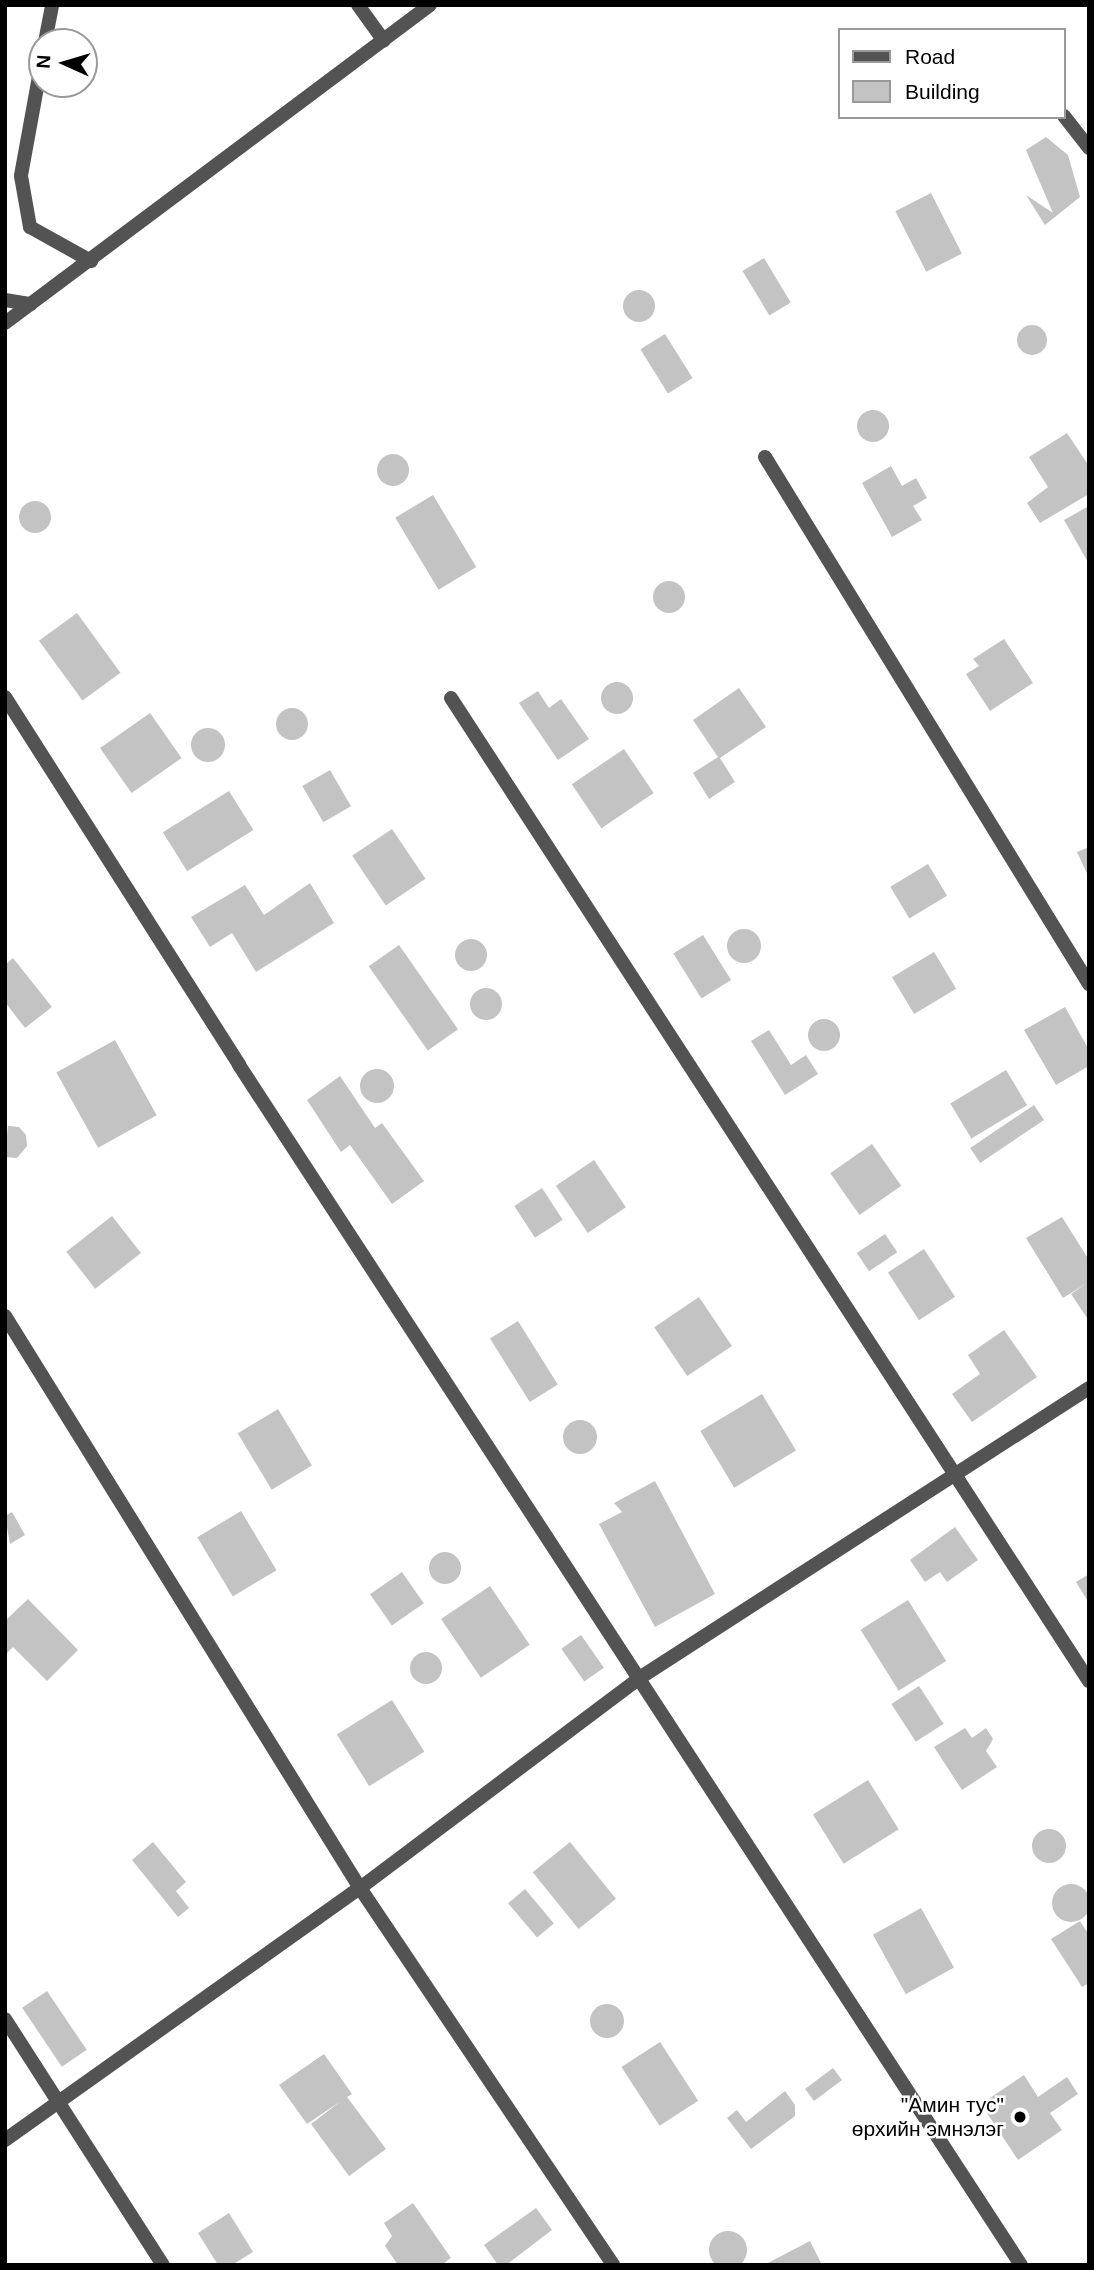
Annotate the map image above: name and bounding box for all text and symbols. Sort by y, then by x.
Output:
north arrow [28,28,98,98]
legend [838,28,1066,119]
text: Road [905,45,955,68]
text: N [33,54,55,69]
text: Building [905,80,980,103]
place label: "Амин тус" өрхийн эмнэлэг [852,2092,1004,2142]
marker: "Амин тус" өрхийн эмнэлэг [1010,2107,1030,2127]

